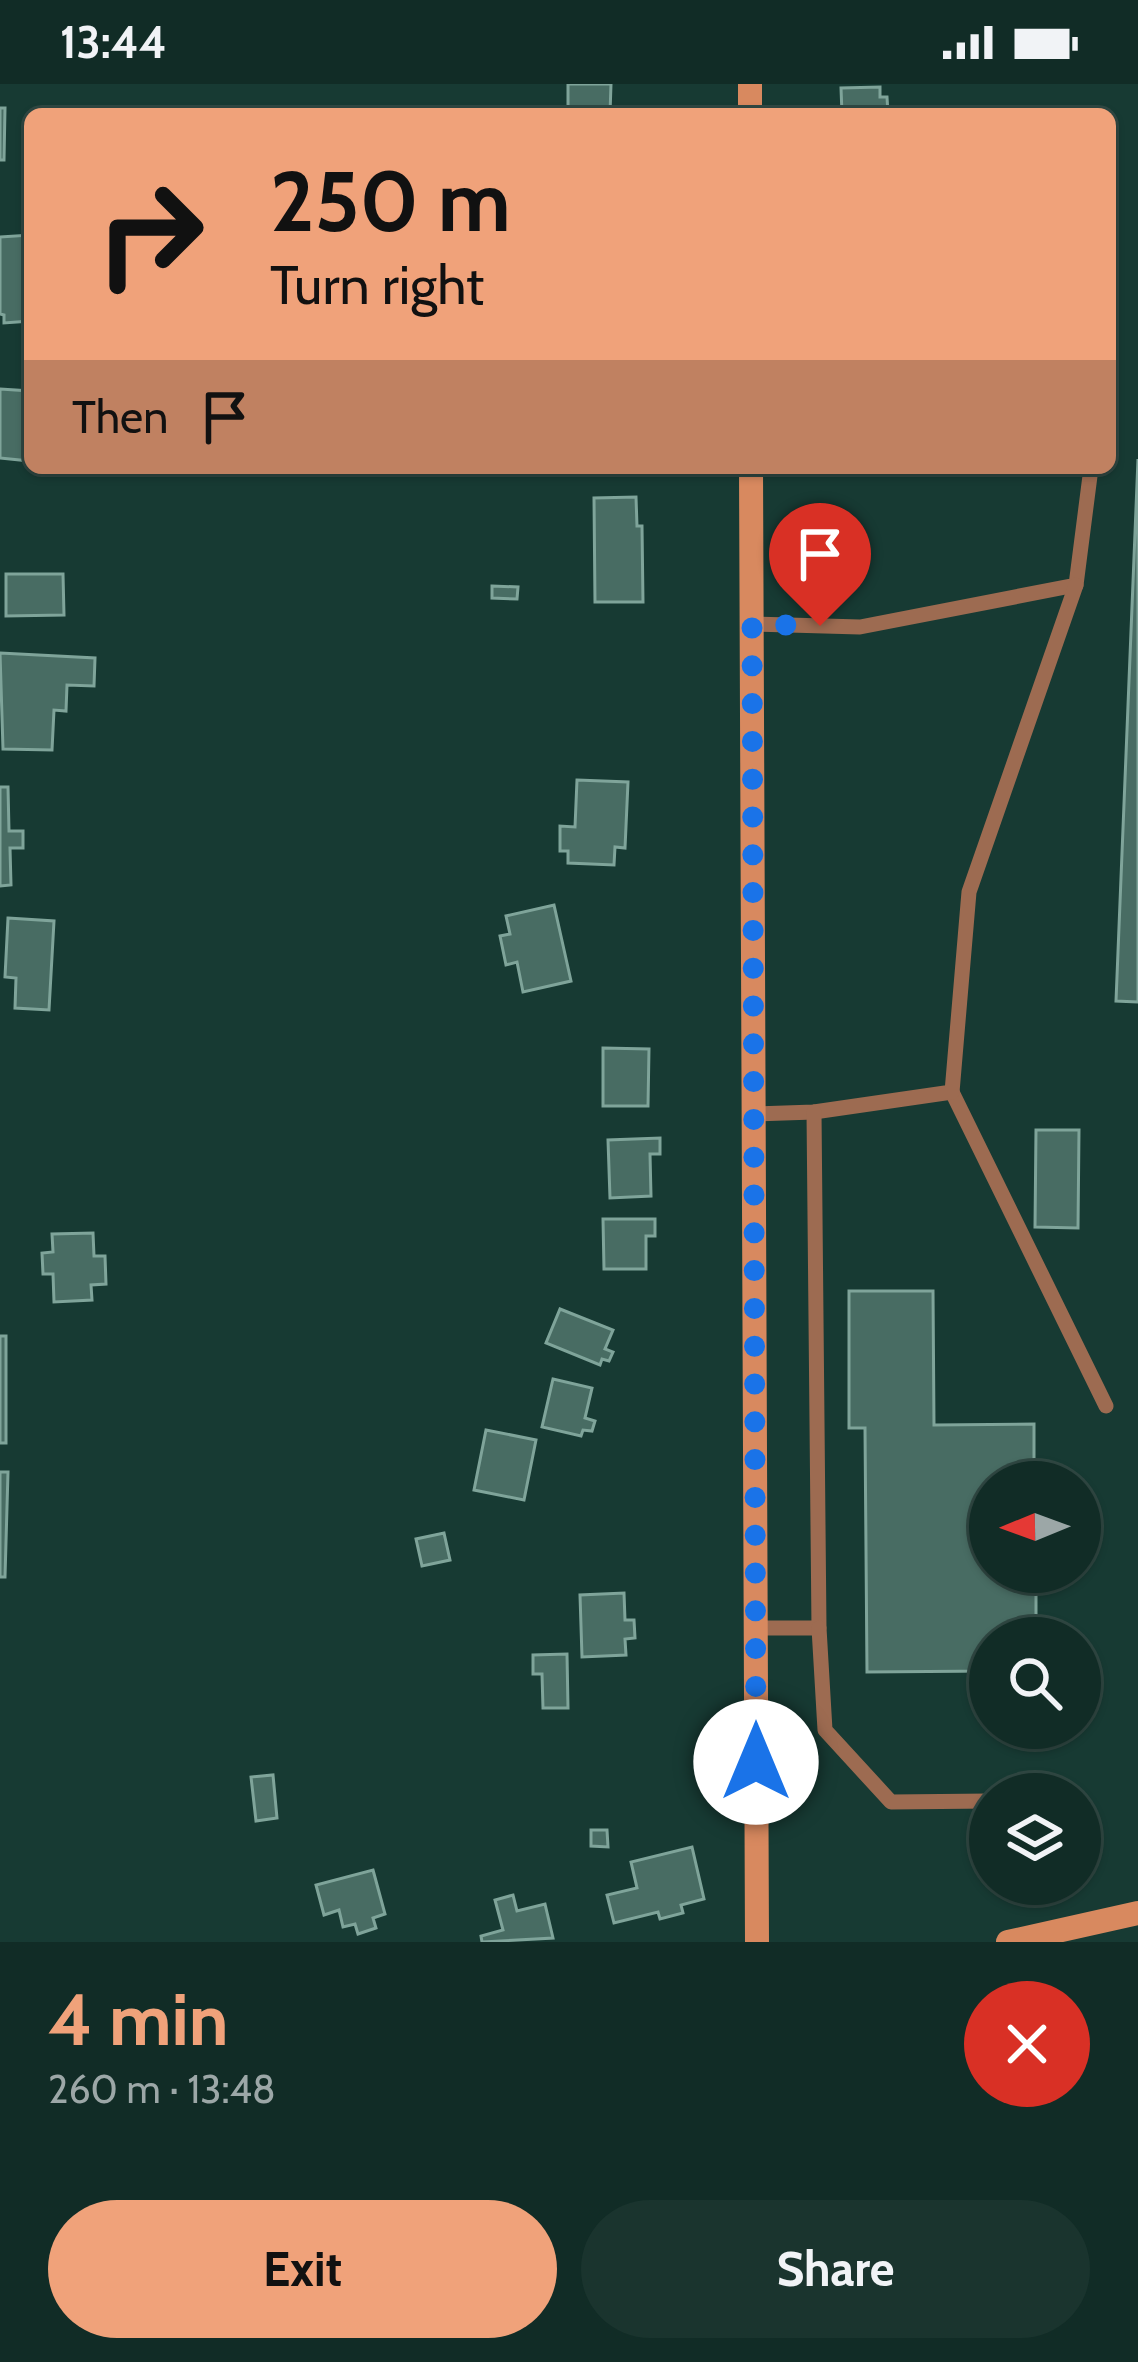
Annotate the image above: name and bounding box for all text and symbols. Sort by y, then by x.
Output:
text: 13:44 [60,15,167,69]
text: 250 m [270,150,511,252]
icon: right [72,156,228,312]
text: Turn right [270,252,484,318]
icon: arrive [192,384,258,450]
text: Then [72,390,168,444]
pin [769,503,871,626]
icon: arrive [787,521,853,587]
north arrow [969,1461,1101,1593]
map controls [969,1461,1101,1905]
button: search [969,1617,1101,1749]
position arrow [693,1699,819,1825]
button: layers [969,1773,1101,1905]
text: 4 min [48,1976,229,2063]
button: close [964,1981,1090,2107]
text: 260 m · 13:48 [48,2065,276,2113]
button: Exit [48,2200,557,2338]
button: Share [581,2200,1090,2338]

